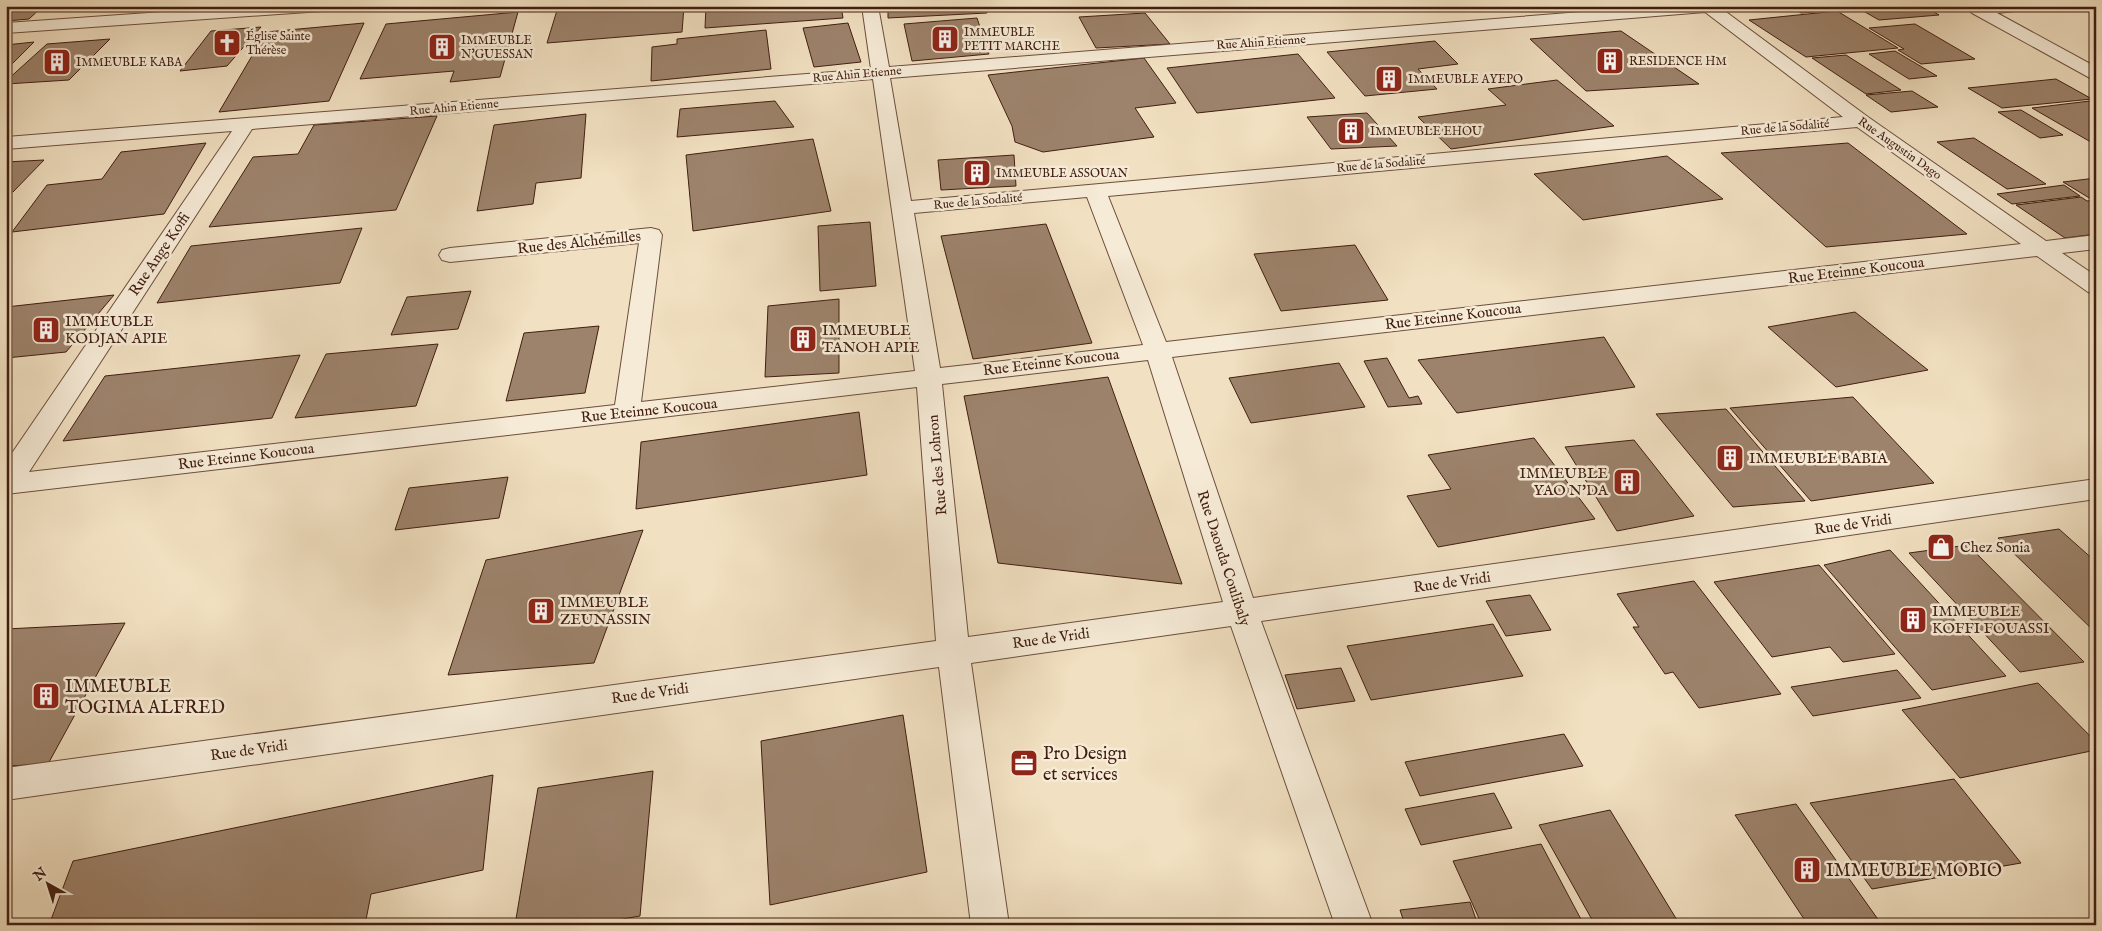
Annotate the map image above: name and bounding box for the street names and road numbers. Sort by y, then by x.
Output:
street label: Rue Ahin Etienne [1216,32,1307,53]
street label: Rue Ahin Etienne [812,63,903,86]
street label: Rue Ahin Etienne [409,96,500,119]
street label: Rue Augustin Dago [1855,114,1945,183]
street label: Rue de la Sodalité [1740,116,1831,139]
street label: Rue de la Sodalité [1336,153,1427,176]
street label: Rue de la Sodalité [933,190,1024,213]
street label: Rue Ange Koffi [125,209,194,300]
street label: Rue des Alchémilles [516,227,642,258]
street label: Rue Eteinne Koucoua [1787,253,1926,288]
street label: Rue Eteinne Koucoua [1384,299,1523,334]
street label: Rue Eteinne Koucoua [982,345,1121,380]
street label: Rue Eteinne Koucoua [580,394,719,427]
street label: Rue des Lohron [924,414,951,516]
street label: Rue Eteinne Koucoua [177,439,316,474]
street label: Rue Daouda Coulibaly [1193,488,1255,629]
street label: Rue de Vridi [1813,510,1893,539]
street label: Rue de Vridi [1412,568,1492,597]
street label: Rue de Vridi [1011,624,1091,653]
street label: Rue de Vridi [610,679,690,708]
street label: Rue de Vridi [209,736,289,765]

